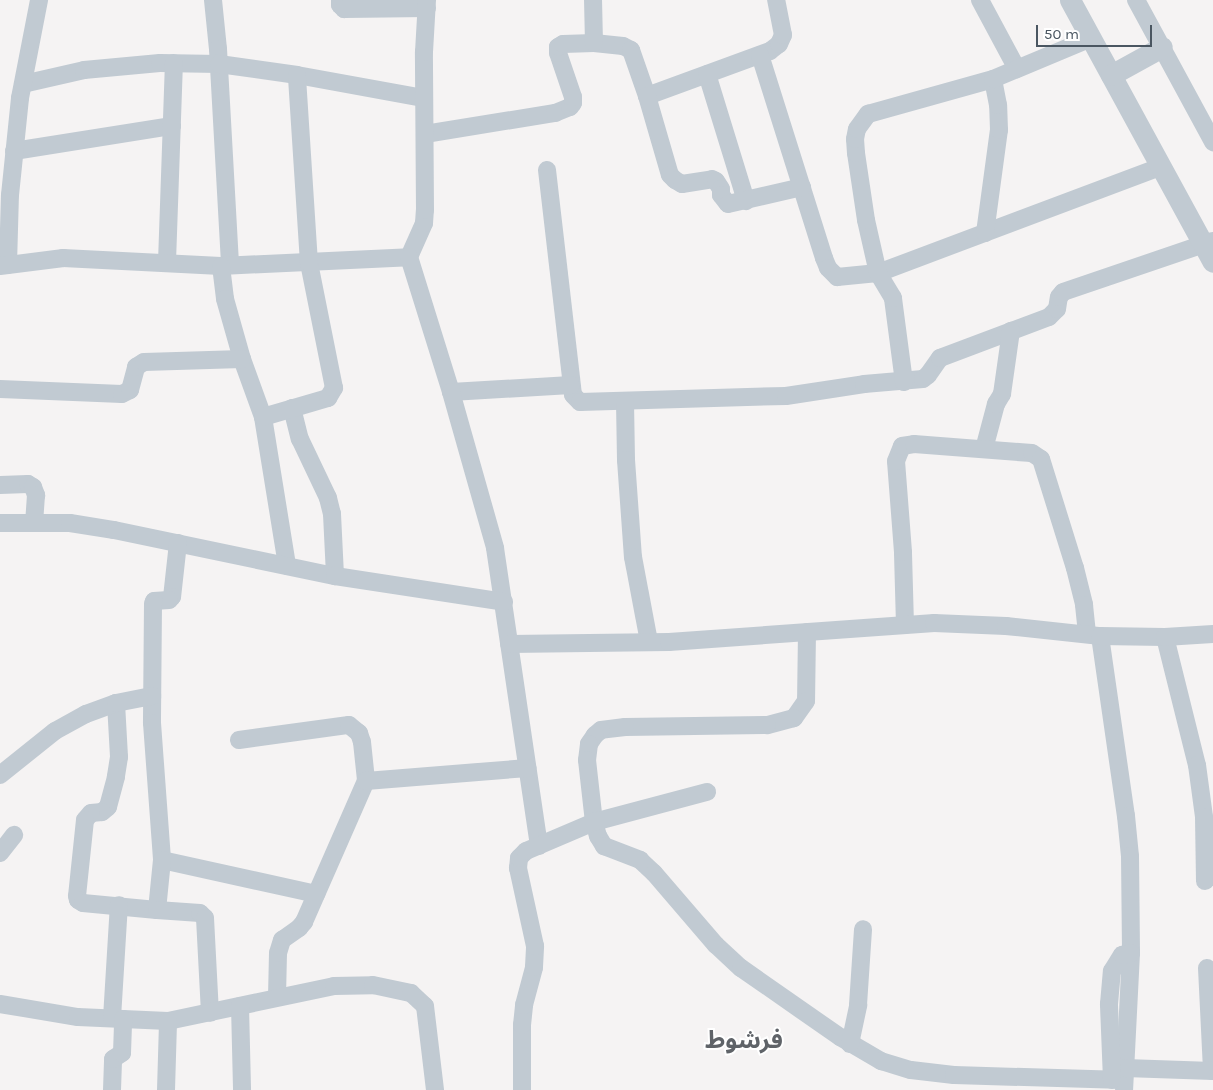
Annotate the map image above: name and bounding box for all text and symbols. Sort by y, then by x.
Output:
scale bar [1038,15,1154,47]
text: 50 m [1044,25,1079,43]
district label: فرشوط [705,1027,783,1055]

